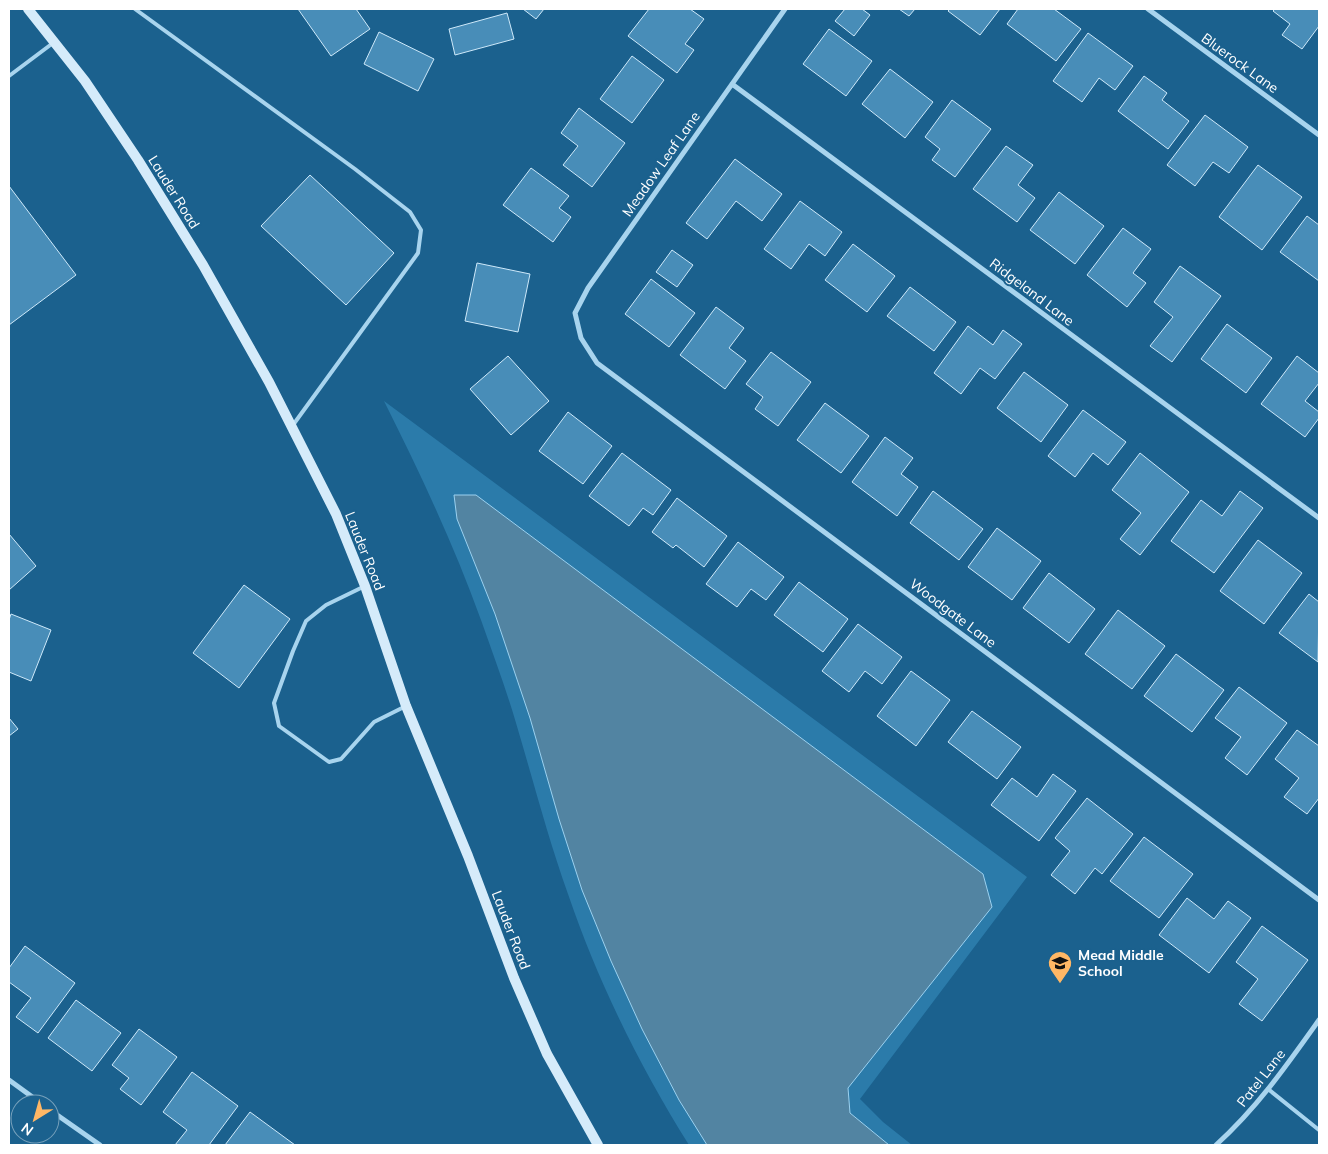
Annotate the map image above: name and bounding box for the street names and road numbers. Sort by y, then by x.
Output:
street label: Bluerock Lane [1198,29,1282,97]
street label: Meadow Leaf Lane [618,108,704,220]
street label: Lauder Road [144,152,204,232]
street label: Ridgeland Lane [986,254,1078,330]
street label: Lauder Road [341,509,389,593]
street label: Woodgate Lane [906,575,1000,651]
street label: Lauder Road [488,888,534,972]
street label: Patel Lane [1233,1045,1289,1111]

